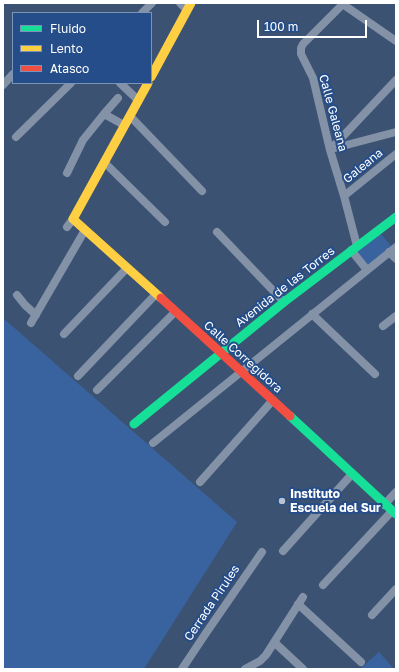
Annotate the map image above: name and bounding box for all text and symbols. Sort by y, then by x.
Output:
legend [12,12,152,84]
scale bar [259,12,369,38]
text: 100 m [264,19,298,34]
text: Fluido [50,21,86,36]
text: Lento [50,41,83,56]
text: Atasco [50,61,89,76]
street label: Calle Galeana [316,73,350,153]
street label: Galeana [340,146,386,186]
street label: Avenida de las Torres [233,244,337,330]
street label: Calle Corregidora [201,318,285,396]
place label: Instituto Escuela del Sur [290,487,381,515]
marker: Instituto Escuela del Sur [277,496,287,506]
street label: Cerrada Pirules [181,562,243,644]

